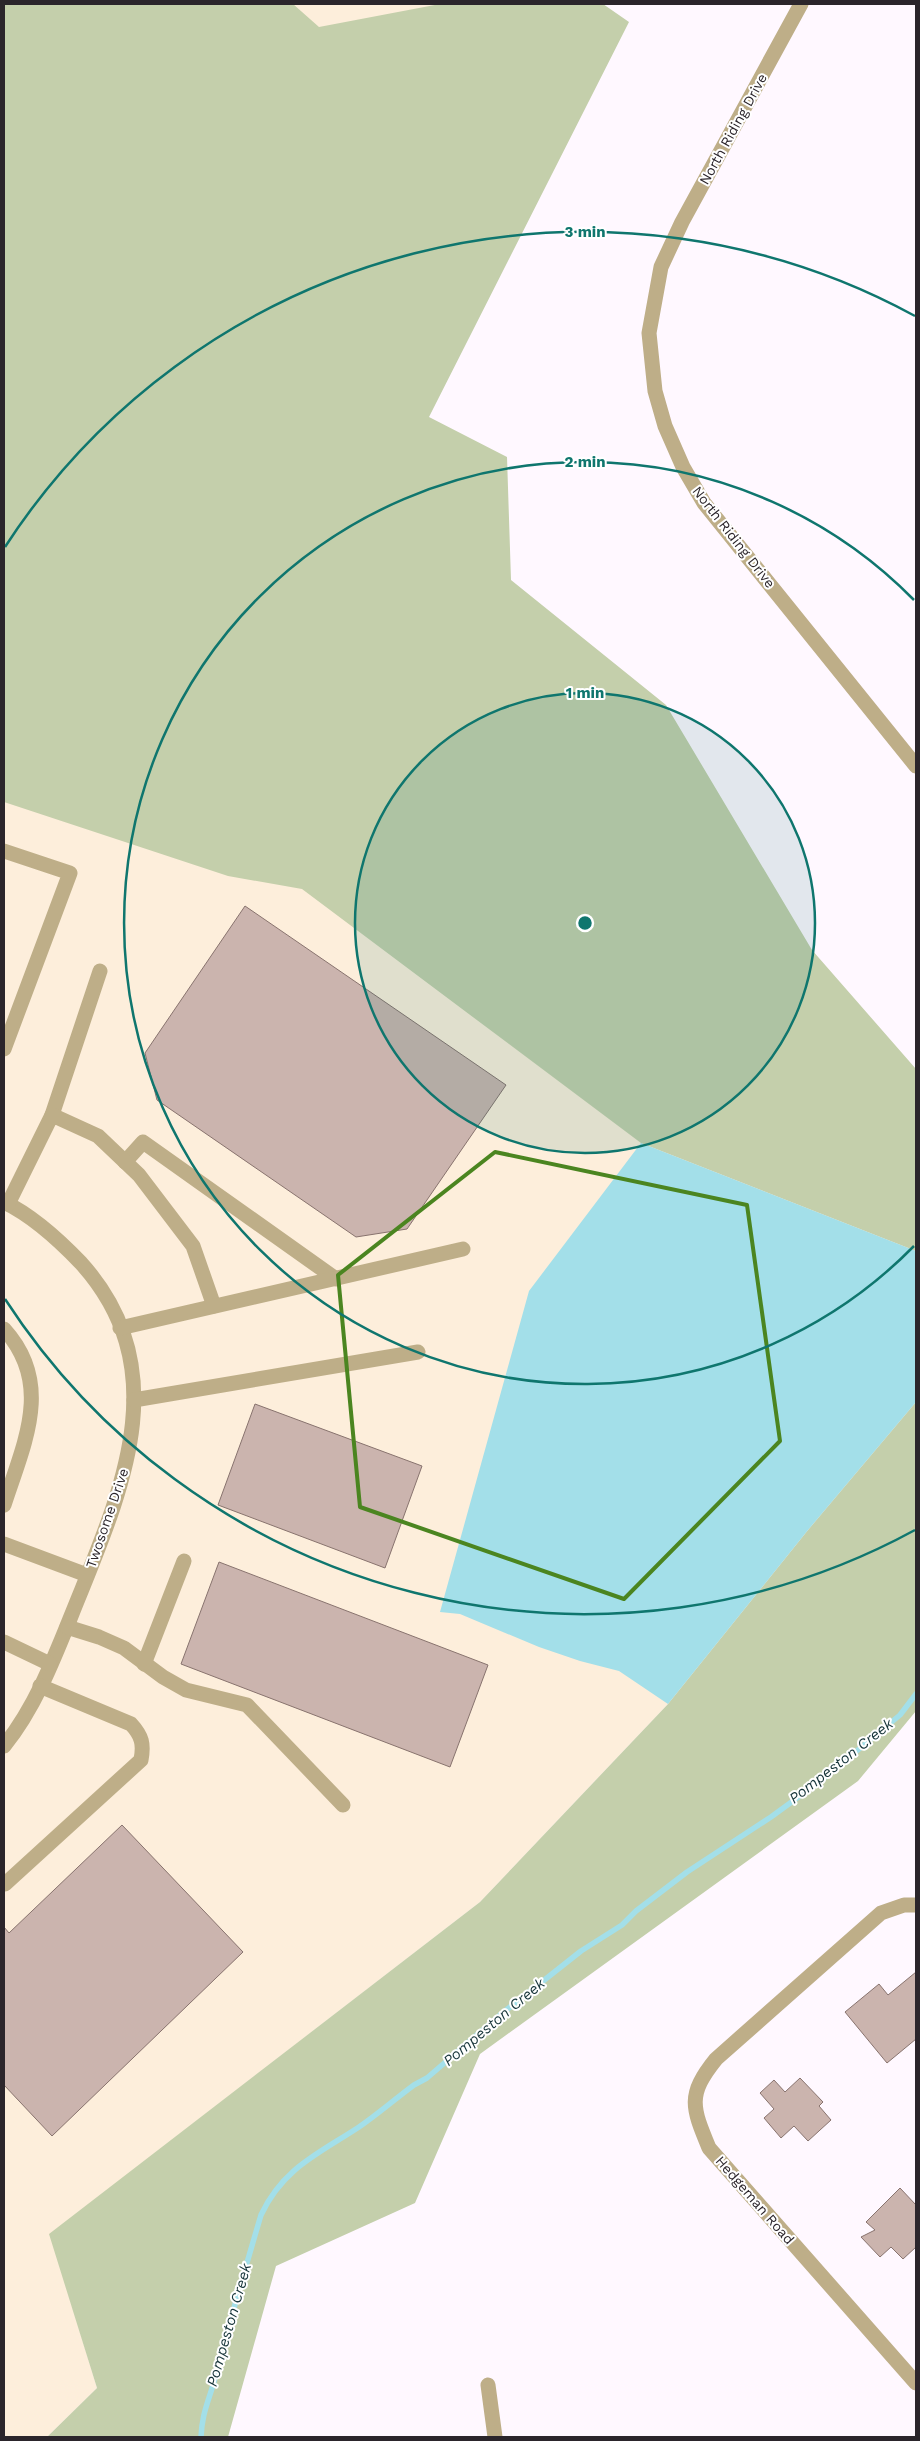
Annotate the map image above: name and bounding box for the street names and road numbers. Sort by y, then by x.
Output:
street label: North Riding Drive [696,71,770,187]
street label: North Riding Drive [689,483,779,591]
street label: Twosome Drive [82,1466,132,1570]
street label: Hedgeman Road [712,2153,798,2247]

